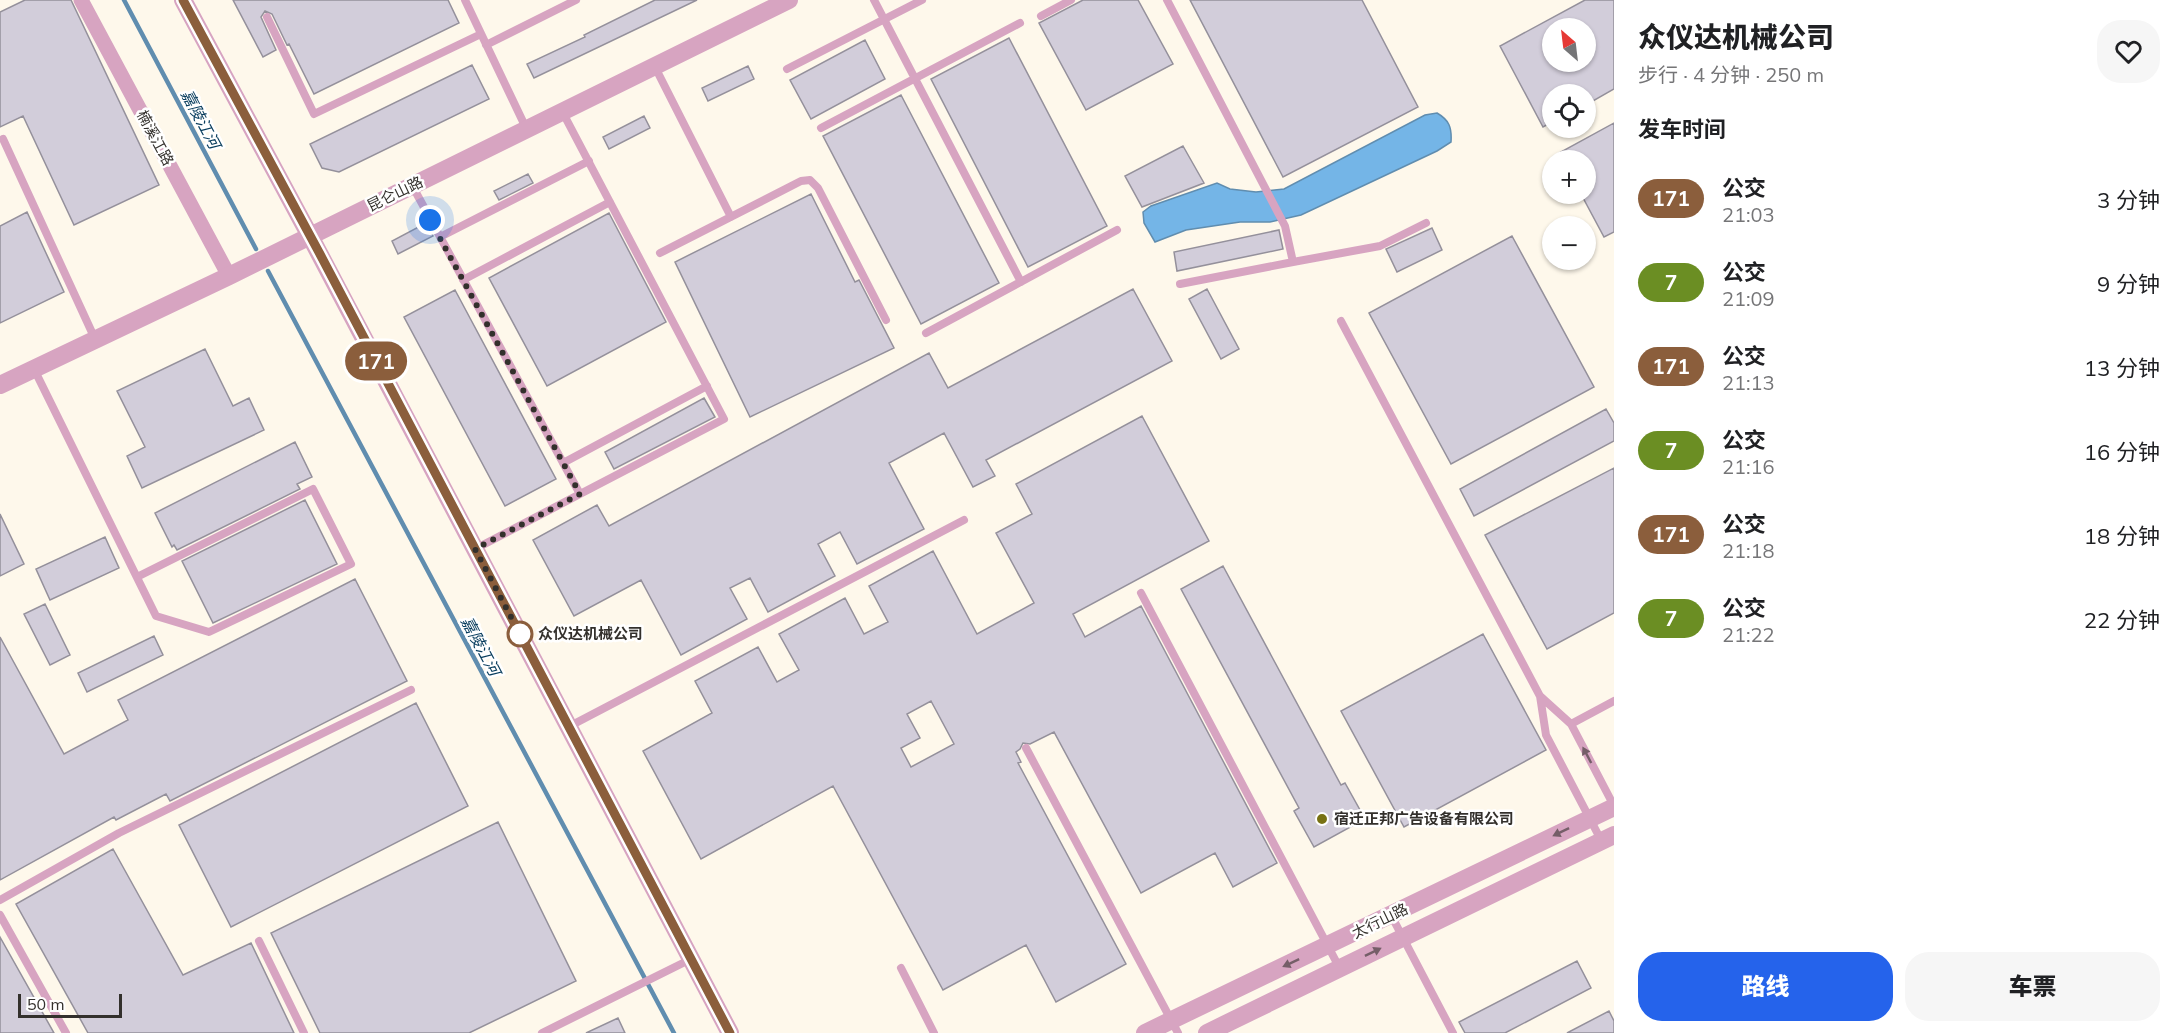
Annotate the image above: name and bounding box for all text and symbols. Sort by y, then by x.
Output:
north arrow [1542,18,1596,72]
map controls [1542,18,1596,270]
text: 众仪达机械公司 [1638,19,1834,54]
button: heart [2097,20,2160,83]
text: 步行 · 4 分钟 · 250 m [1638,62,1824,87]
button: locate [1542,84,1596,138]
water label: 嘉陵江河 [177,86,226,155]
street label: 楠溪江路 [133,107,178,169]
text: 发车时间 [1638,115,1726,143]
button: + [1542,150,1596,204]
street label: 昆仑山路 [364,172,426,215]
text: 公交 [1722,174,1766,202]
text: 171 [1652,185,1690,211]
text: 3 分钟 [2097,186,2160,214]
text: 21:03 [1722,202,1775,227]
your location [415,205,445,235]
button: − [1542,216,1596,270]
text: 公交 [1722,258,1766,286]
text: 7 [1665,269,1677,295]
text: 9 分钟 [2097,270,2160,298]
text: 21:09 [1722,286,1775,311]
line badge: 171 [342,342,410,380]
text: 公交 [1722,342,1766,370]
text: 171 [357,348,395,374]
text: 171 [1652,353,1690,379]
text: 13 分钟 [2084,354,2160,382]
text: 21:13 [1722,370,1775,395]
text: 公交 [1722,426,1766,454]
text: 7 [1665,437,1677,463]
text: 16 分钟 [2084,438,2160,466]
text: 21:16 [1722,454,1775,479]
text: 公交 [1722,510,1766,538]
text: 171 [1652,521,1690,547]
text: 18 分钟 [2084,522,2160,550]
text: 21:18 [1722,538,1775,563]
text: 公交 [1722,594,1766,622]
text: 7 [1665,605,1677,631]
text: 22 分钟 [2084,606,2160,634]
water label: 嘉陵江河 [457,613,506,682]
marker: 众仪达机械公司 [507,621,533,647]
text: 21:22 [1722,622,1775,647]
place label: 众仪达机械公司 [538,624,643,643]
one-way arrow [1582,746,1592,763]
place label: 宿迁正邦广告设备有限公司 [1334,809,1514,828]
marker: 宿迁正邦广告设备有限公司 [1315,812,1329,826]
one-way arrow [1553,828,1570,837]
street label: 太行山路 [1349,899,1411,942]
one-way arrow [1365,948,1382,957]
button: 路线 [1638,952,1893,1021]
button: 车票 [1905,952,2160,1021]
one-way arrow [1283,959,1300,968]
scale bar [18,991,122,1018]
text: 50 m [27,994,64,1014]

